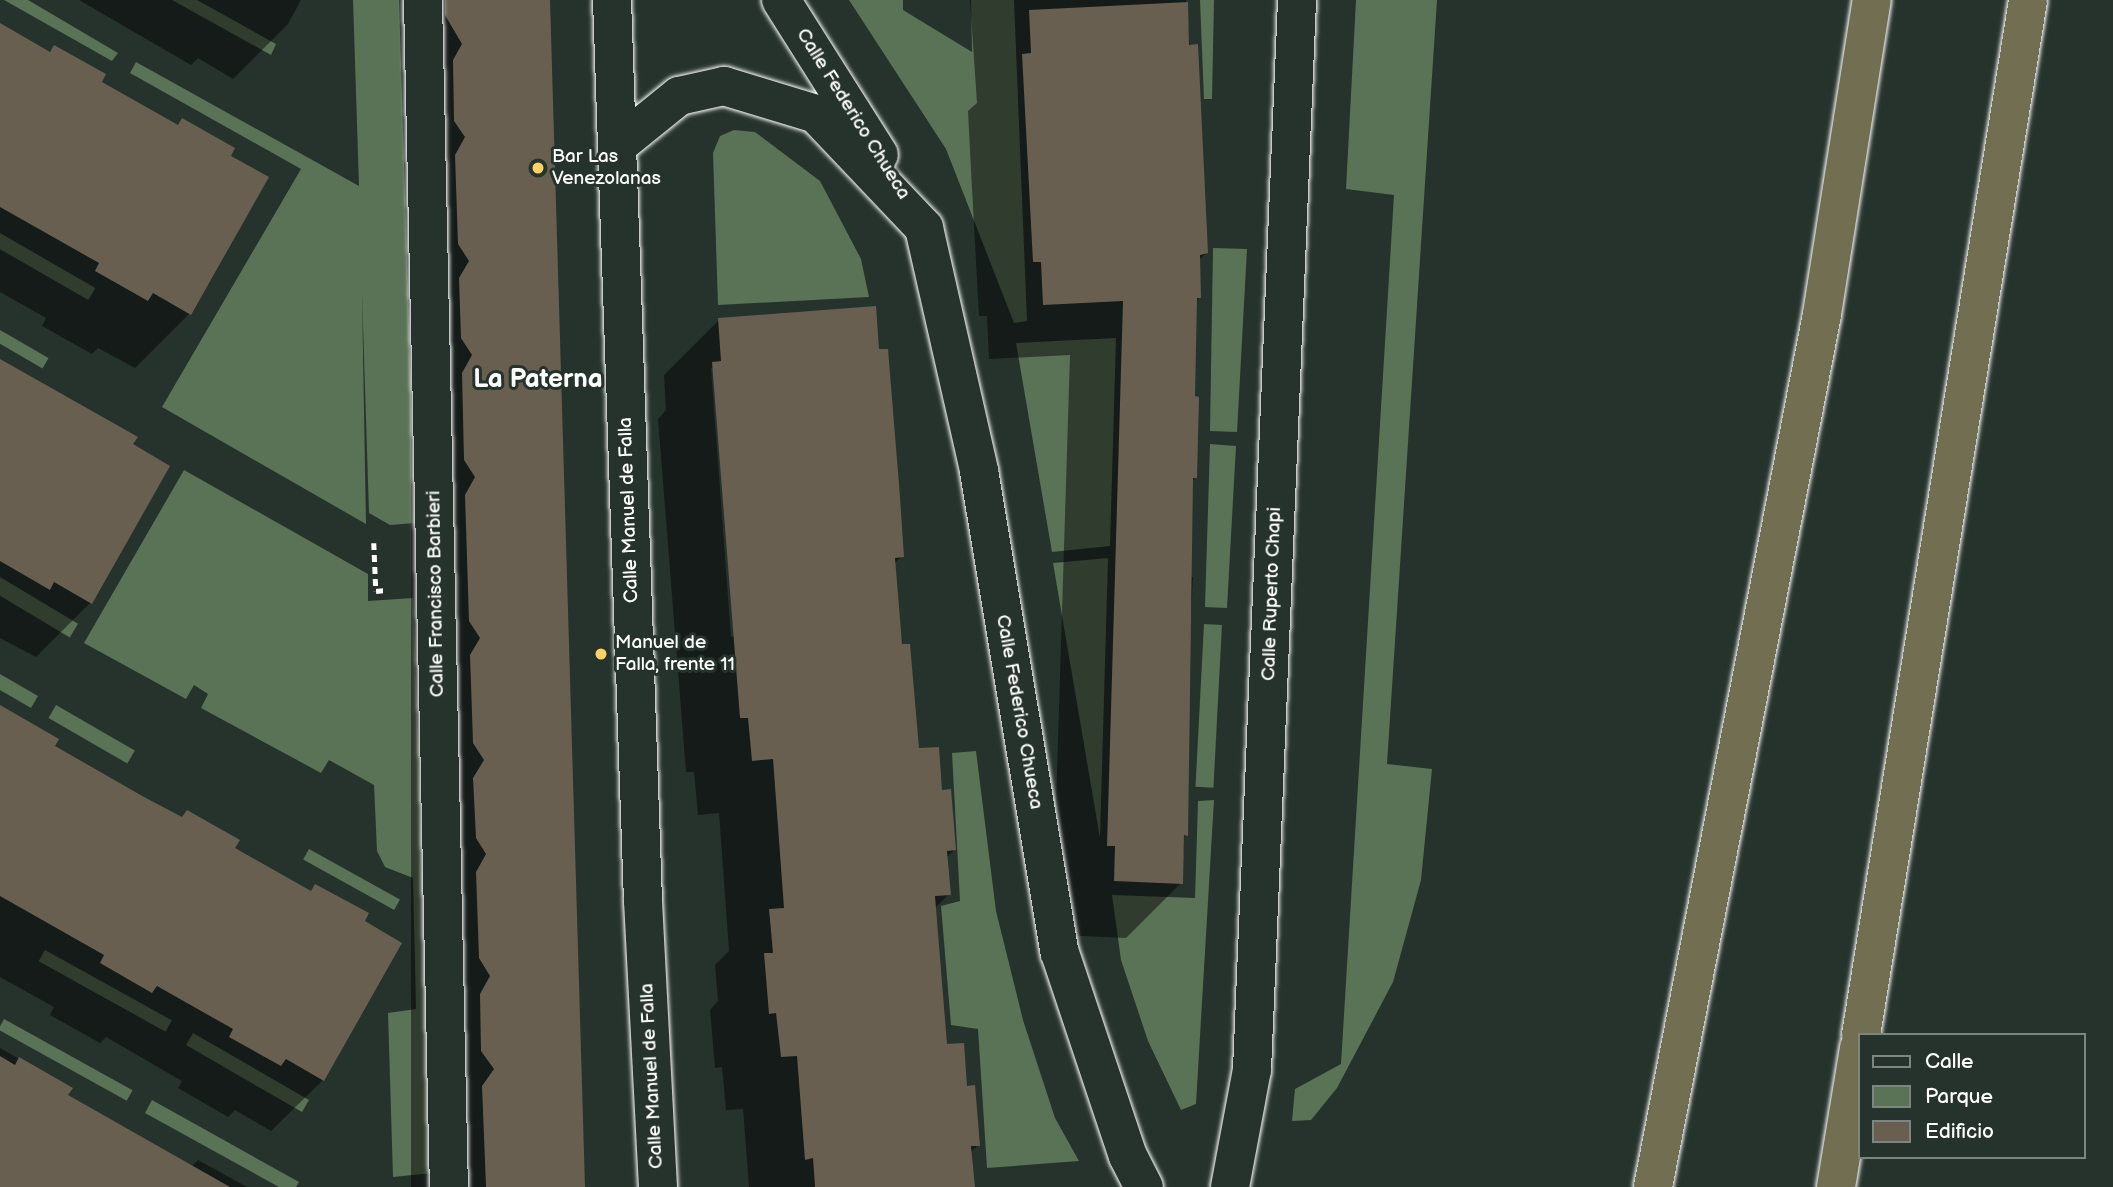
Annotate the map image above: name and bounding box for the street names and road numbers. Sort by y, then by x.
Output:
street label: Calle Federico Chueca [791,24,915,204]
street label: Calle Manuel de Falla [614,417,644,603]
street label: Calle Francisco Barbieri [423,491,449,697]
street label: Calle Ruperto Chapi [1258,507,1286,681]
street label: Calle Federico Chueca [991,613,1047,811]
street label: Calle Manuel de Falla [636,983,668,1169]

